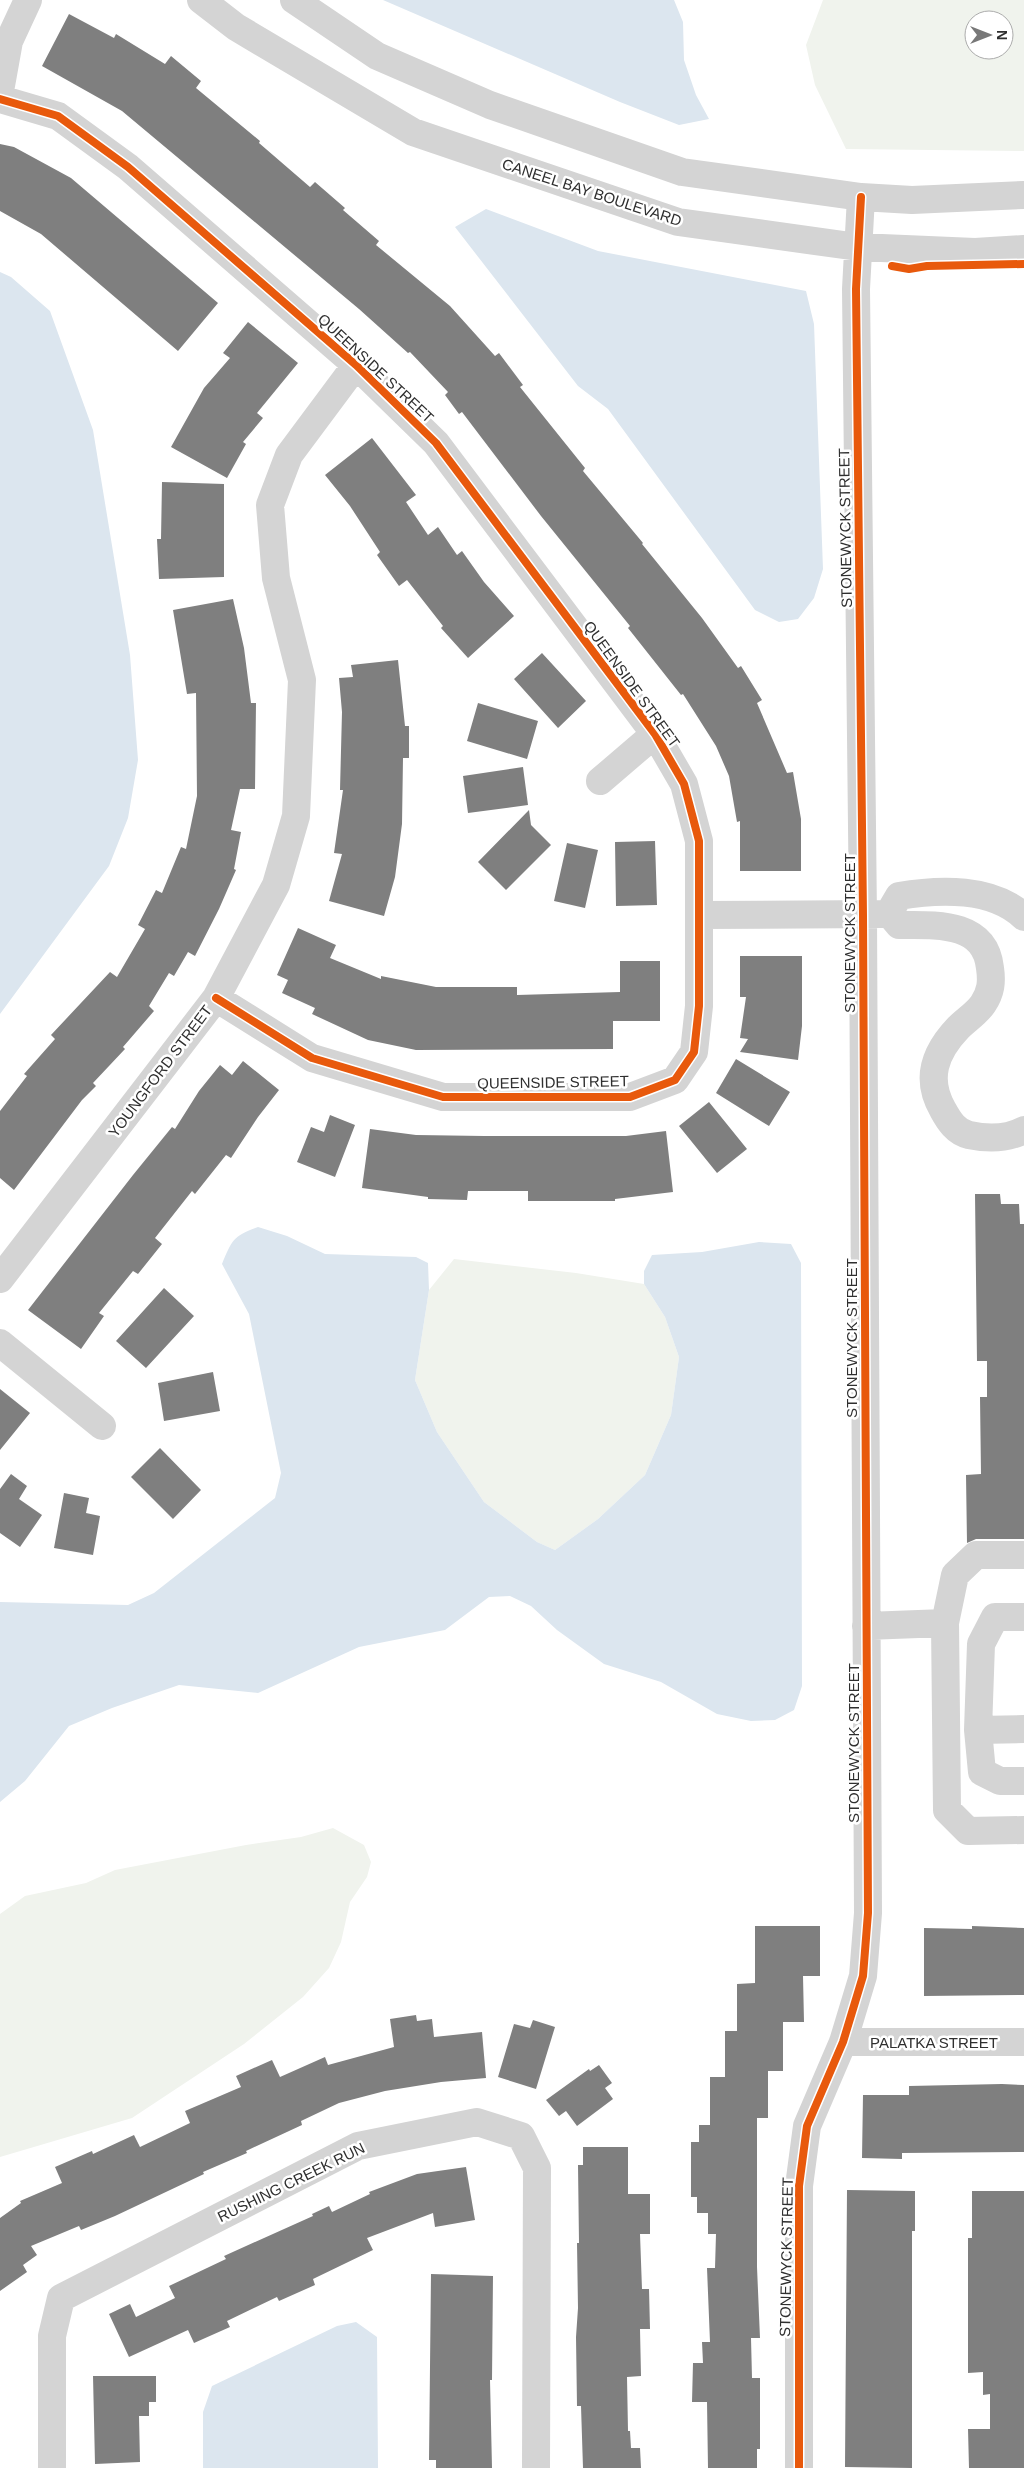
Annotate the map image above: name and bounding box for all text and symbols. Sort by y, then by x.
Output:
north arrow [964,10,1014,60]
text: N [994,30,1010,40]
street label: CANEEL BAY BOULEVARD [500,155,684,229]
street label: QUEENSIDE STREET [315,310,437,426]
street label: STONEWYCK STREET [835,448,855,608]
street label: QUEENSIDE STREET [581,618,683,750]
street label: STONEWYCK STREET [841,853,858,1013]
street label: YOUNGFORD STREET [105,1002,215,1140]
street label: QUEENSIDE STREET [477,1072,629,1092]
street label: STONEWYCK STREET [843,1258,860,1418]
street label: STONEWYCK STREET [845,1663,862,1823]
street label: PALATKA STREET [870,2034,998,2051]
street label: RUSHING CREEK RUN [215,2139,367,2225]
street label: STONEWYCK STREET [776,2177,796,2337]

